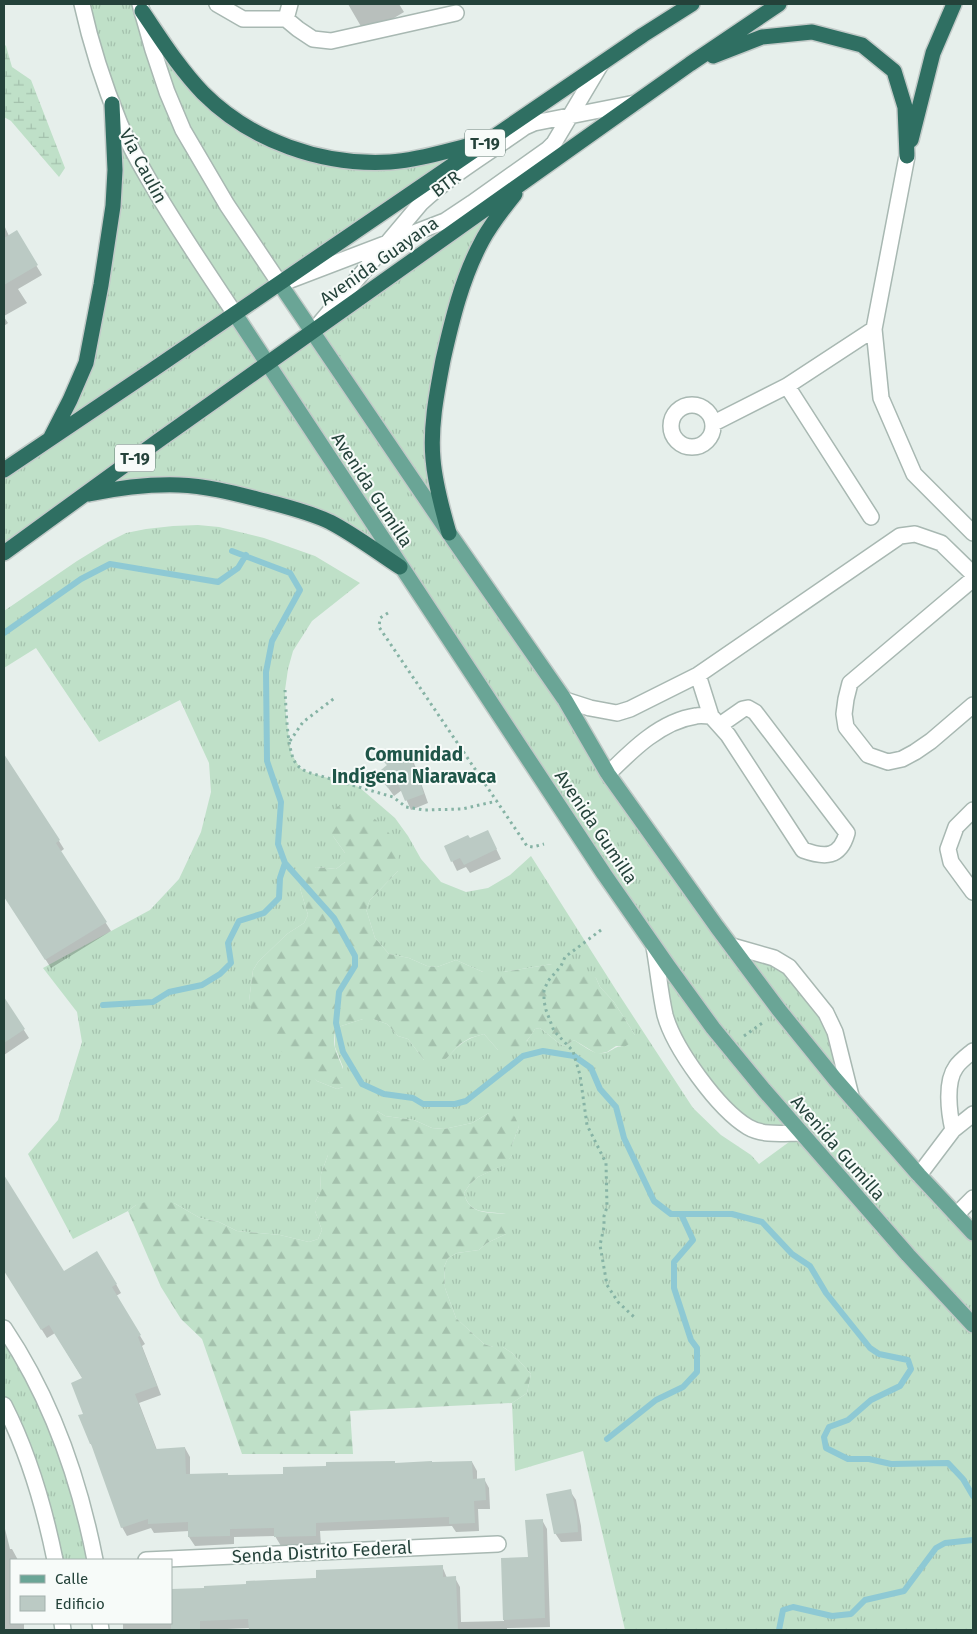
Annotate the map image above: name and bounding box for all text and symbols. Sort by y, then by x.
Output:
street label: Vía Caulín [114,125,172,207]
road number: T-19 [465,130,505,156]
street label: BTR [427,166,465,202]
street label: Avenida Guayana [315,212,443,310]
street label: Avenida Gumilla [327,428,417,552]
road number: T-19 [115,444,155,472]
district label: Comunidad Indígena Niaravaca [332,743,496,788]
street label: Avenida Gumilla [550,766,642,888]
street label: Avenida Gumilla [786,1091,890,1205]
street label: Senda Distrito Federal [231,1536,413,1568]
legend [10,1559,172,1624]
text: Calle [55,1570,88,1588]
text: Edificio [55,1595,105,1613]

